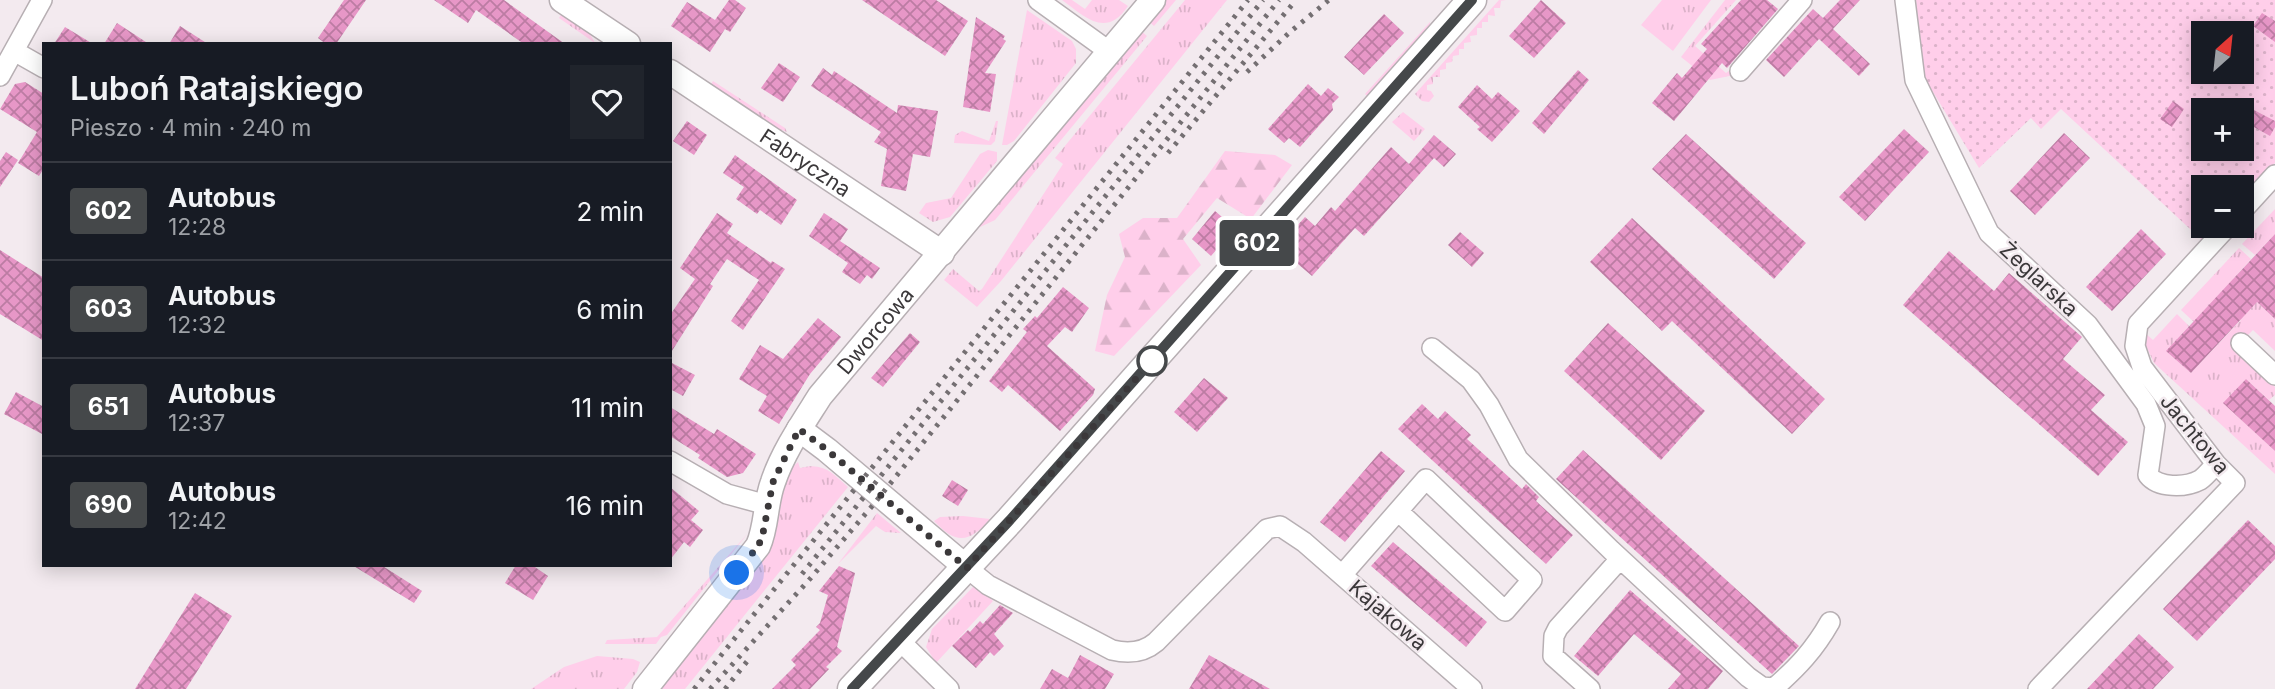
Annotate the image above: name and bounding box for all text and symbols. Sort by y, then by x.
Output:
north arrow [2191,21,2254,84]
map controls [2191,21,2254,238]
button: heart [570,65,644,139]
text: Luboń Ratajskiego [70,68,364,108]
button: + [2191,98,2254,161]
text: Pieszo · 4 min · 240 m [70,114,311,142]
street label: Fabryczna [756,123,856,201]
button: − [2191,175,2254,238]
text: Autobus [168,182,276,213]
text: 602 [85,196,132,225]
text: 2 min [576,196,644,227]
text: 12:28 [168,213,226,241]
line badge: 602 [1217,220,1297,266]
text: 602 [1234,228,1280,257]
street label: Żeglarska [1995,236,2084,321]
text: Autobus [168,280,276,311]
street label: Dworcowa [832,282,919,379]
text: 603 [85,294,132,323]
text: 6 min [576,294,644,325]
text: 12:32 [168,311,226,339]
unlabelled marker [1137,346,1167,376]
text: Autobus [168,378,276,409]
street label: Jachtowa [2155,389,2235,479]
text: 651 [88,392,129,421]
text: 11 min [571,392,644,423]
text: 12:37 [168,409,225,437]
text: Autobus [168,476,276,507]
text: 690 [85,490,132,519]
text: 16 min [566,490,644,521]
text: 12:42 [168,507,227,535]
your location [719,555,754,590]
street label: Kajakowa [1344,574,1432,656]

